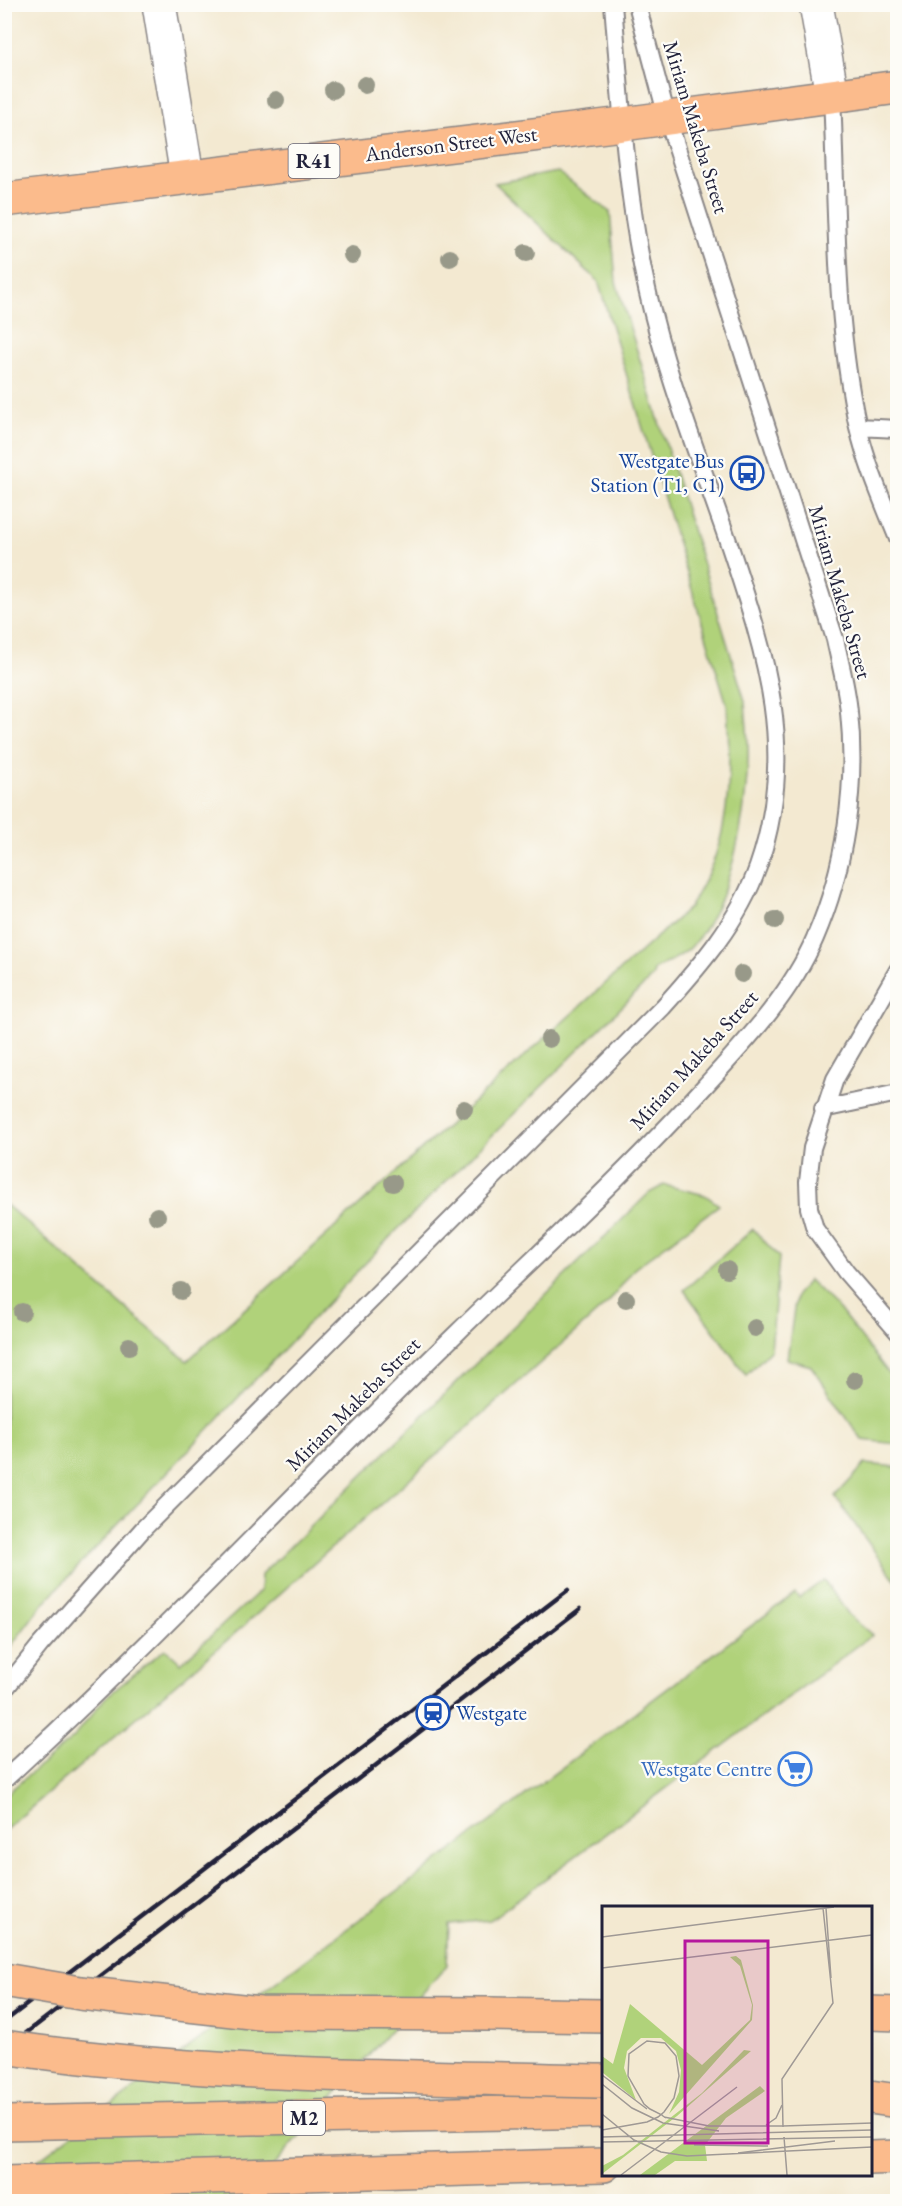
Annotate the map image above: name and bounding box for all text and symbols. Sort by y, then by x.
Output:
street label: Miriam Makeba Street [657,37,736,217]
street label: Anderson Street West [362,120,539,168]
road number: R41 [288,144,340,178]
place label: Westgate Bus Station (T1, C1) [590,447,724,498]
bus stop icon: Westgate Bus Station (T1, C1) [729,455,765,491]
street label: Miriam Makeba Street [803,502,878,682]
street label: Miriam Makeba Street [624,984,764,1135]
street label: Miriam Makeba Street [280,1330,426,1477]
station icon: Westgate [415,1695,451,1731]
place label: Westgate [456,1699,527,1726]
supermarket icon: Westgate Centre [777,1751,813,1787]
place label: Westgate Centre [641,1755,772,1782]
inset map [602,1906,872,2176]
road number: M2 [283,2101,325,2135]

